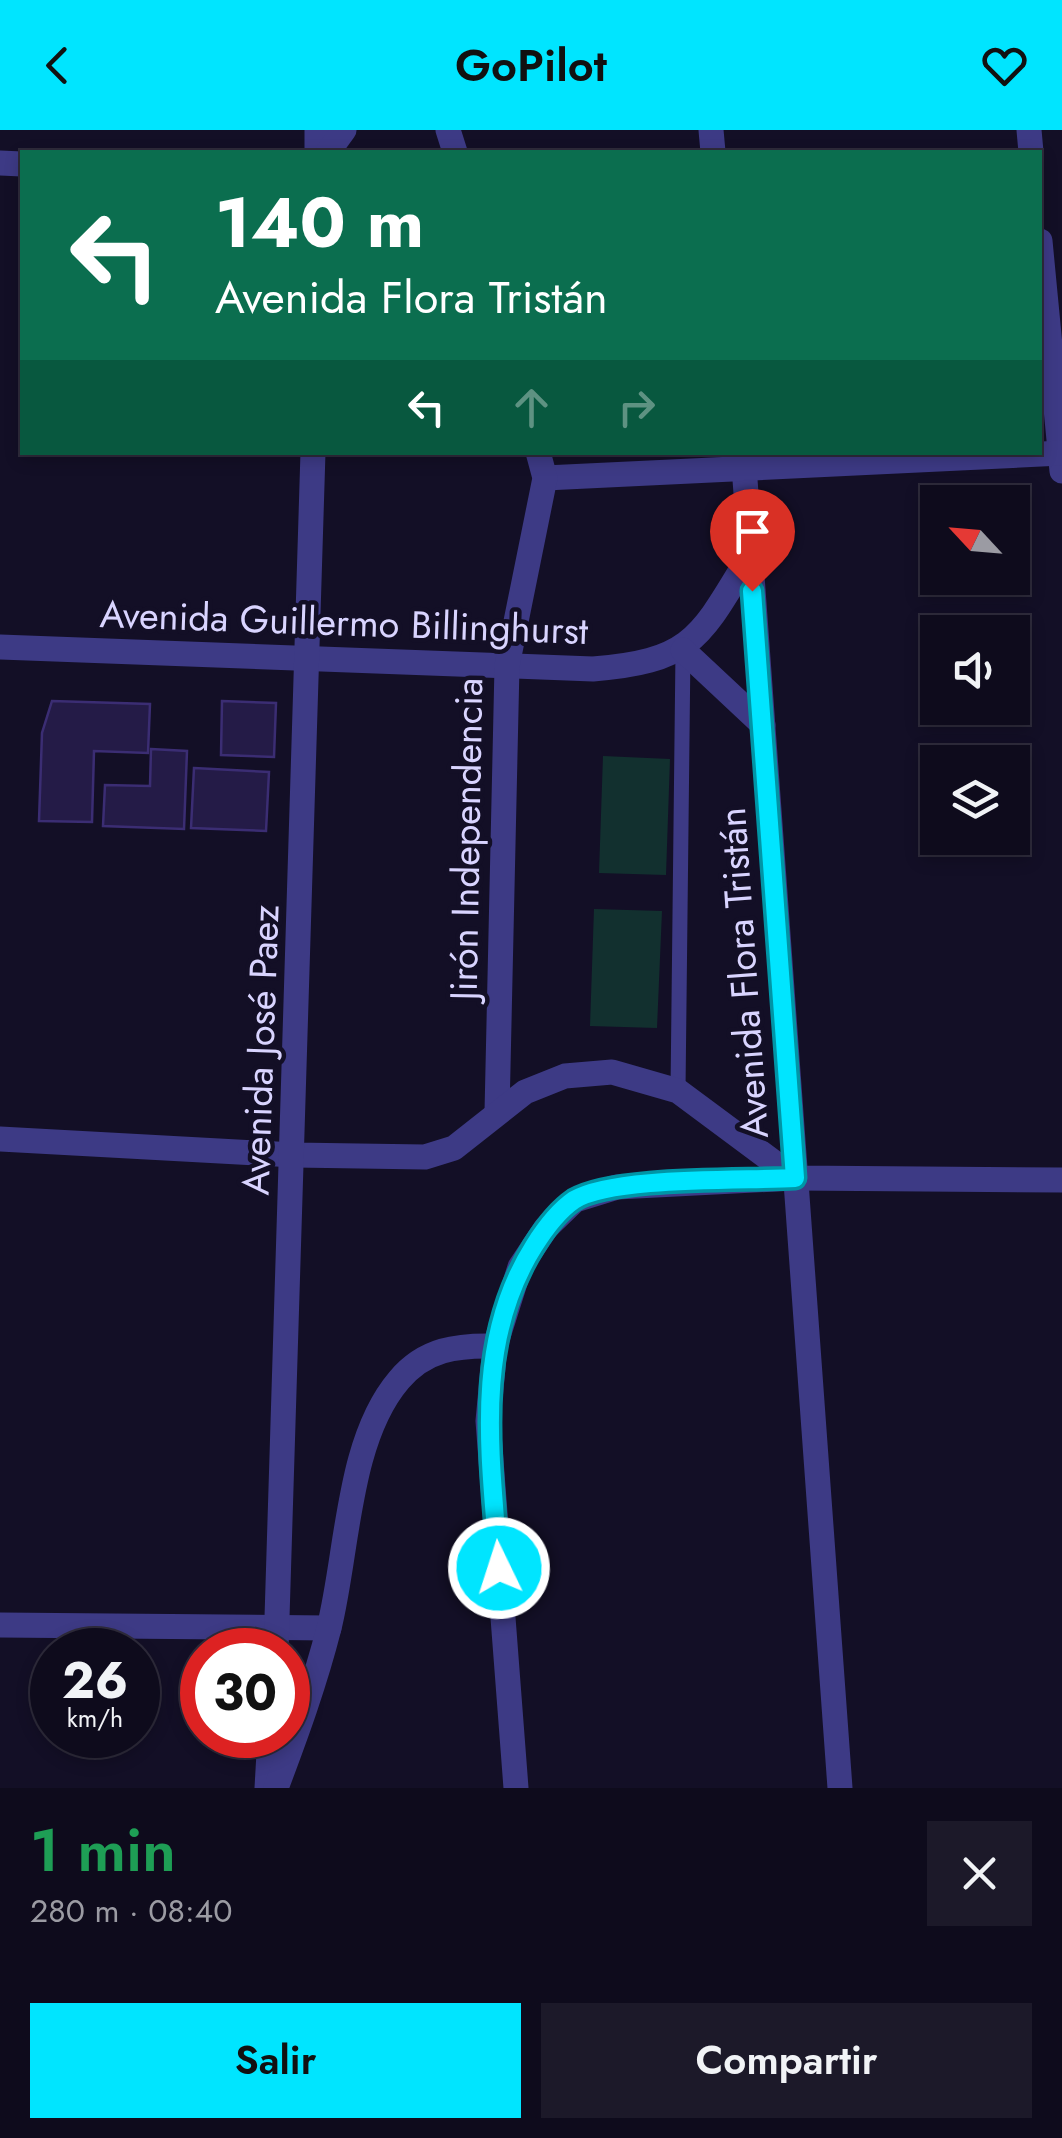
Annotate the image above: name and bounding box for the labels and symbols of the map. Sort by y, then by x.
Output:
north arrow [920,485,1030,595]
pin [710,489,795,592]
street label: Avenida Guillermo Billinghurst [99,586,589,658]
street label: Jirón Independencia [436,677,496,1006]
street label: Avenida Flora Tristán [704,806,782,1140]
street label: Avenida José Paez [227,904,293,1196]
position arrow [447,1516,551,1620]
speed limit sign: 30 [180,1628,310,1758]

